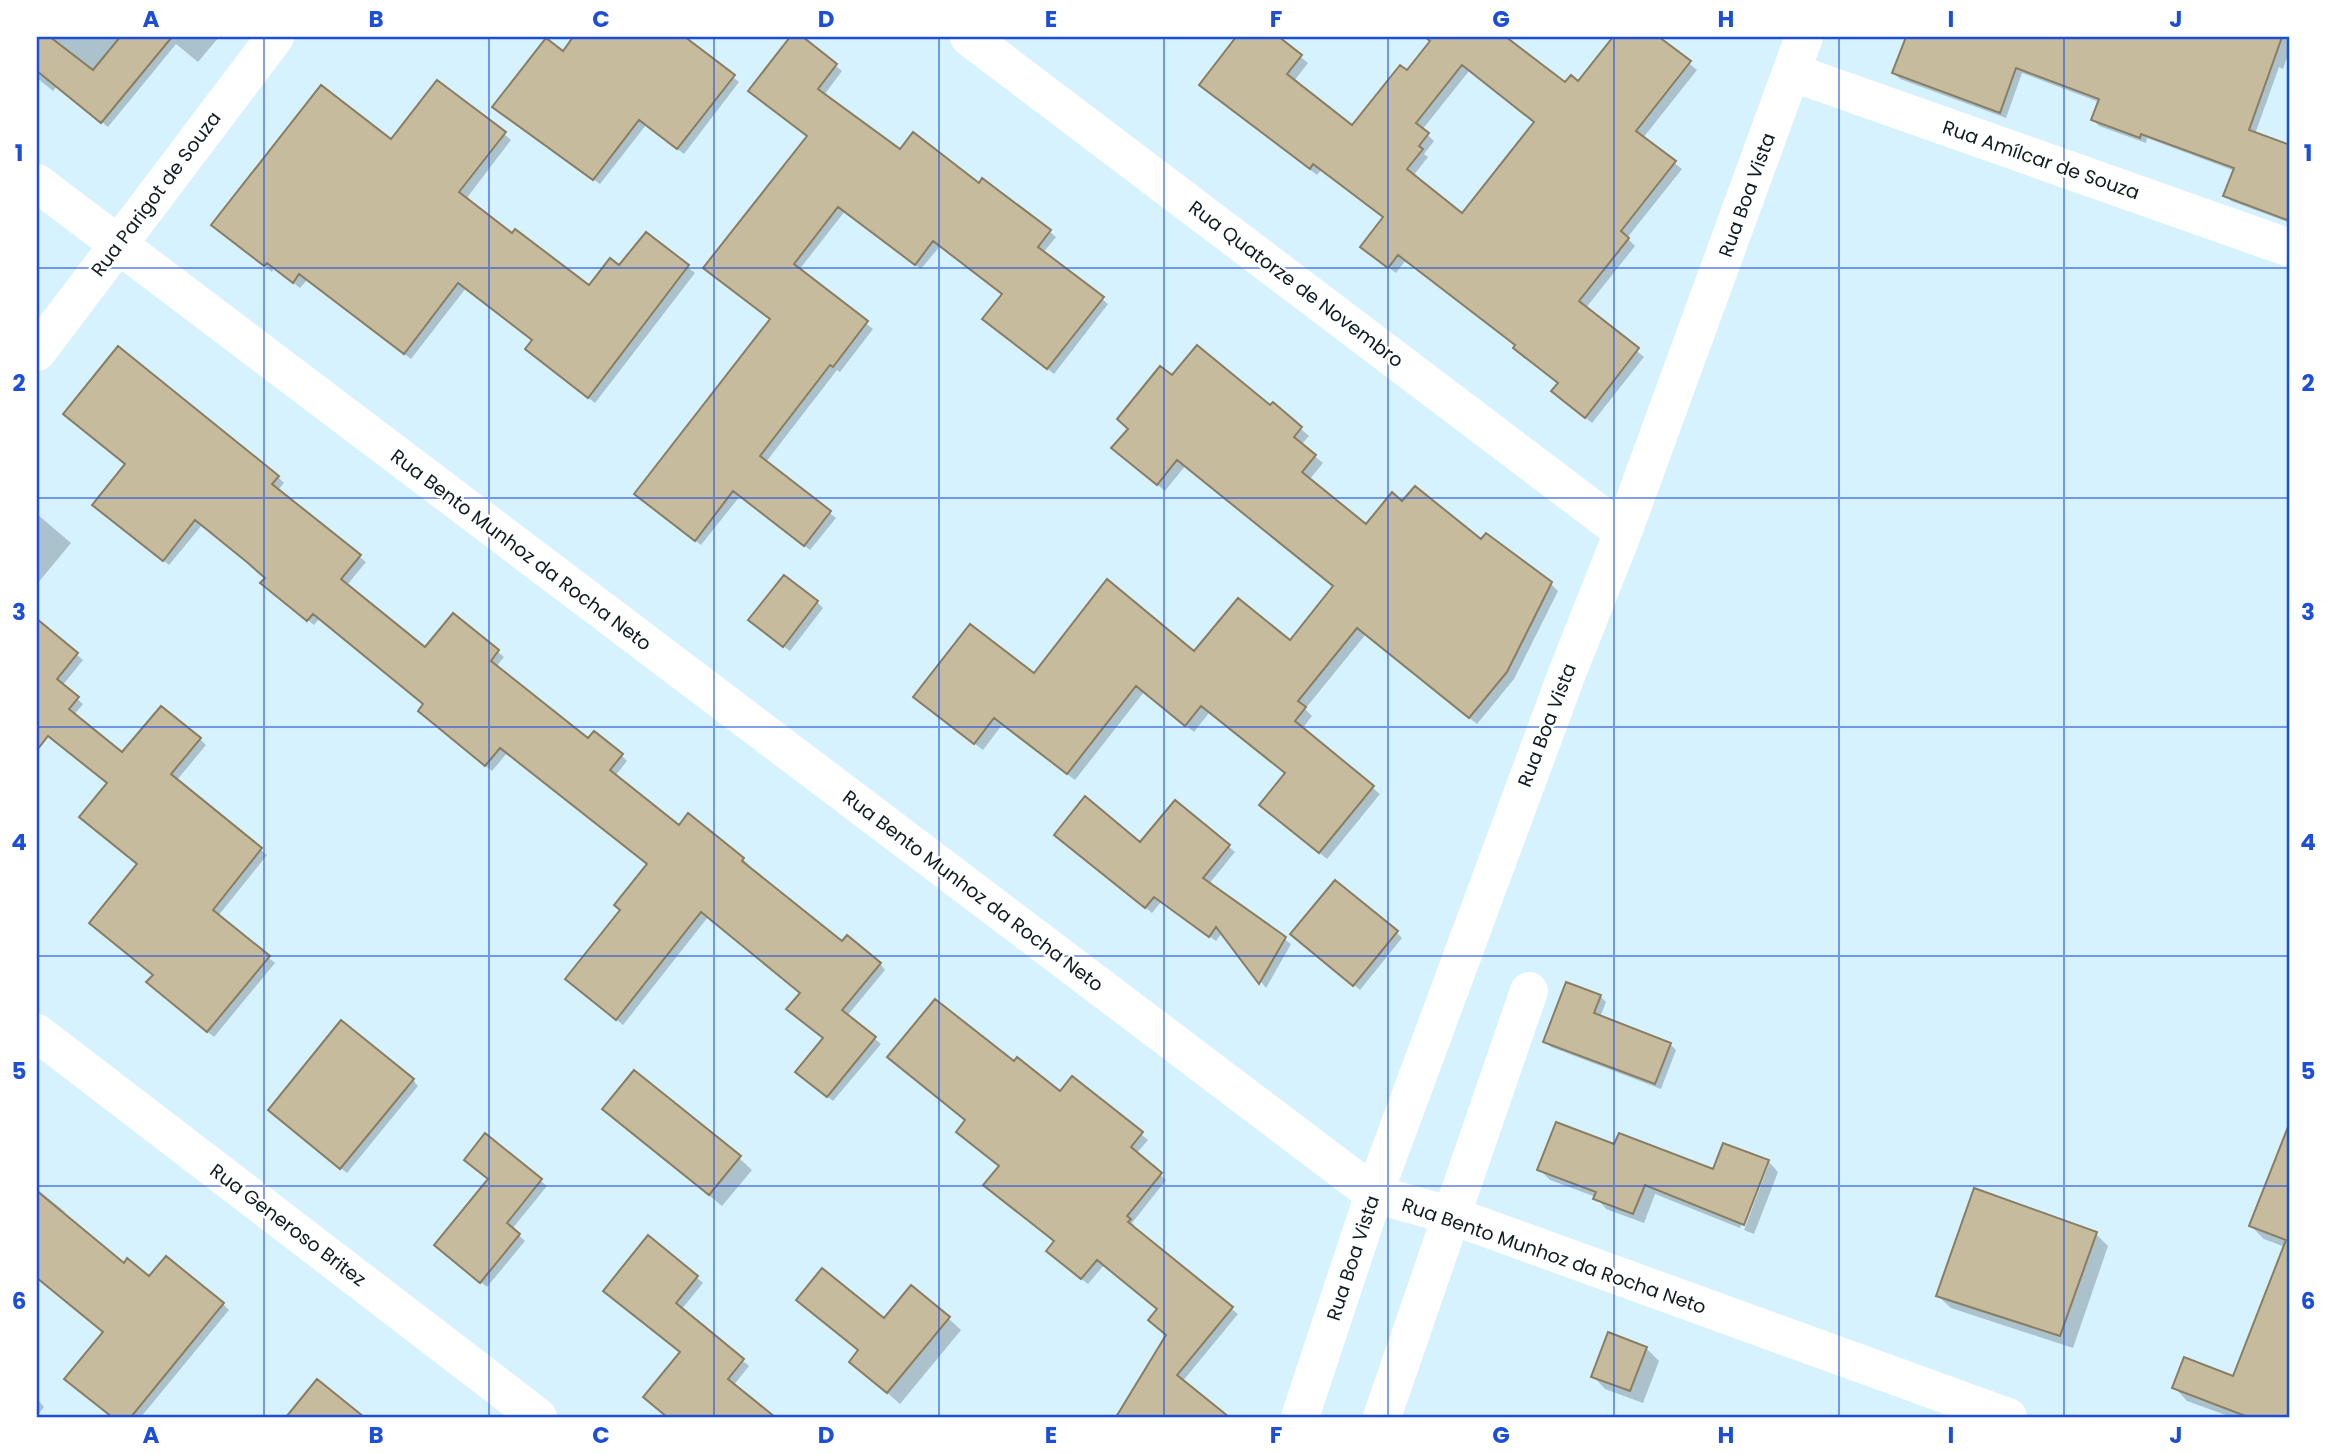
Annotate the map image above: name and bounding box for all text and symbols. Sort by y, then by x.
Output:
text: A [143,3,160,35]
text: B [368,3,384,35]
text: C [592,3,610,35]
text: D [818,3,834,35]
text: E [1045,3,1057,35]
text: F [1270,3,1282,35]
text: G [1492,3,1510,35]
text: H [1718,3,1734,35]
text: I [1948,3,1954,35]
text: J [2169,3,2183,35]
street label: Rua Parigot de Souza [85,106,227,282]
street label: Rua Amílcar de Souza [1939,114,2143,206]
street label: Rua Boa Vista [1712,129,1782,261]
text: 1 [15,137,23,169]
text: 1 [2304,137,2312,169]
street label: Rua Quatorze de Novembro [1183,194,1409,374]
text: 2 [12,367,26,399]
text: 2 [2301,367,2315,399]
street label: Rua Bento Munhoz da Rocha Neto [385,443,657,657]
text: 3 [12,596,26,628]
text: 3 [2301,596,2315,628]
street label: Rua Boa Vista [1511,659,1583,791]
street label: Rua Bento Munhoz da Rocha Neto [837,784,1109,998]
text: 4 [11,826,27,858]
text: 4 [2300,826,2316,858]
text: 5 [12,1055,26,1087]
text: 5 [2301,1055,2315,1087]
street label: Rua Generoso Britez [204,1157,372,1293]
street label: Rua Bento Munhoz da Rocha Neto [1398,1191,1710,1321]
street label: Rua Boa Vista [1320,1192,1386,1324]
text: 6 [12,1285,26,1317]
text: 6 [2301,1285,2315,1317]
text: A [143,1419,160,1451]
text: B [368,1419,384,1451]
text: C [592,1419,610,1451]
text: D [818,1419,834,1451]
text: E [1045,1419,1057,1451]
text: F [1270,1419,1282,1451]
text: G [1492,1419,1510,1451]
text: H [1718,1419,1734,1451]
text: I [1948,1419,1954,1451]
text: J [2169,1419,2183,1451]

